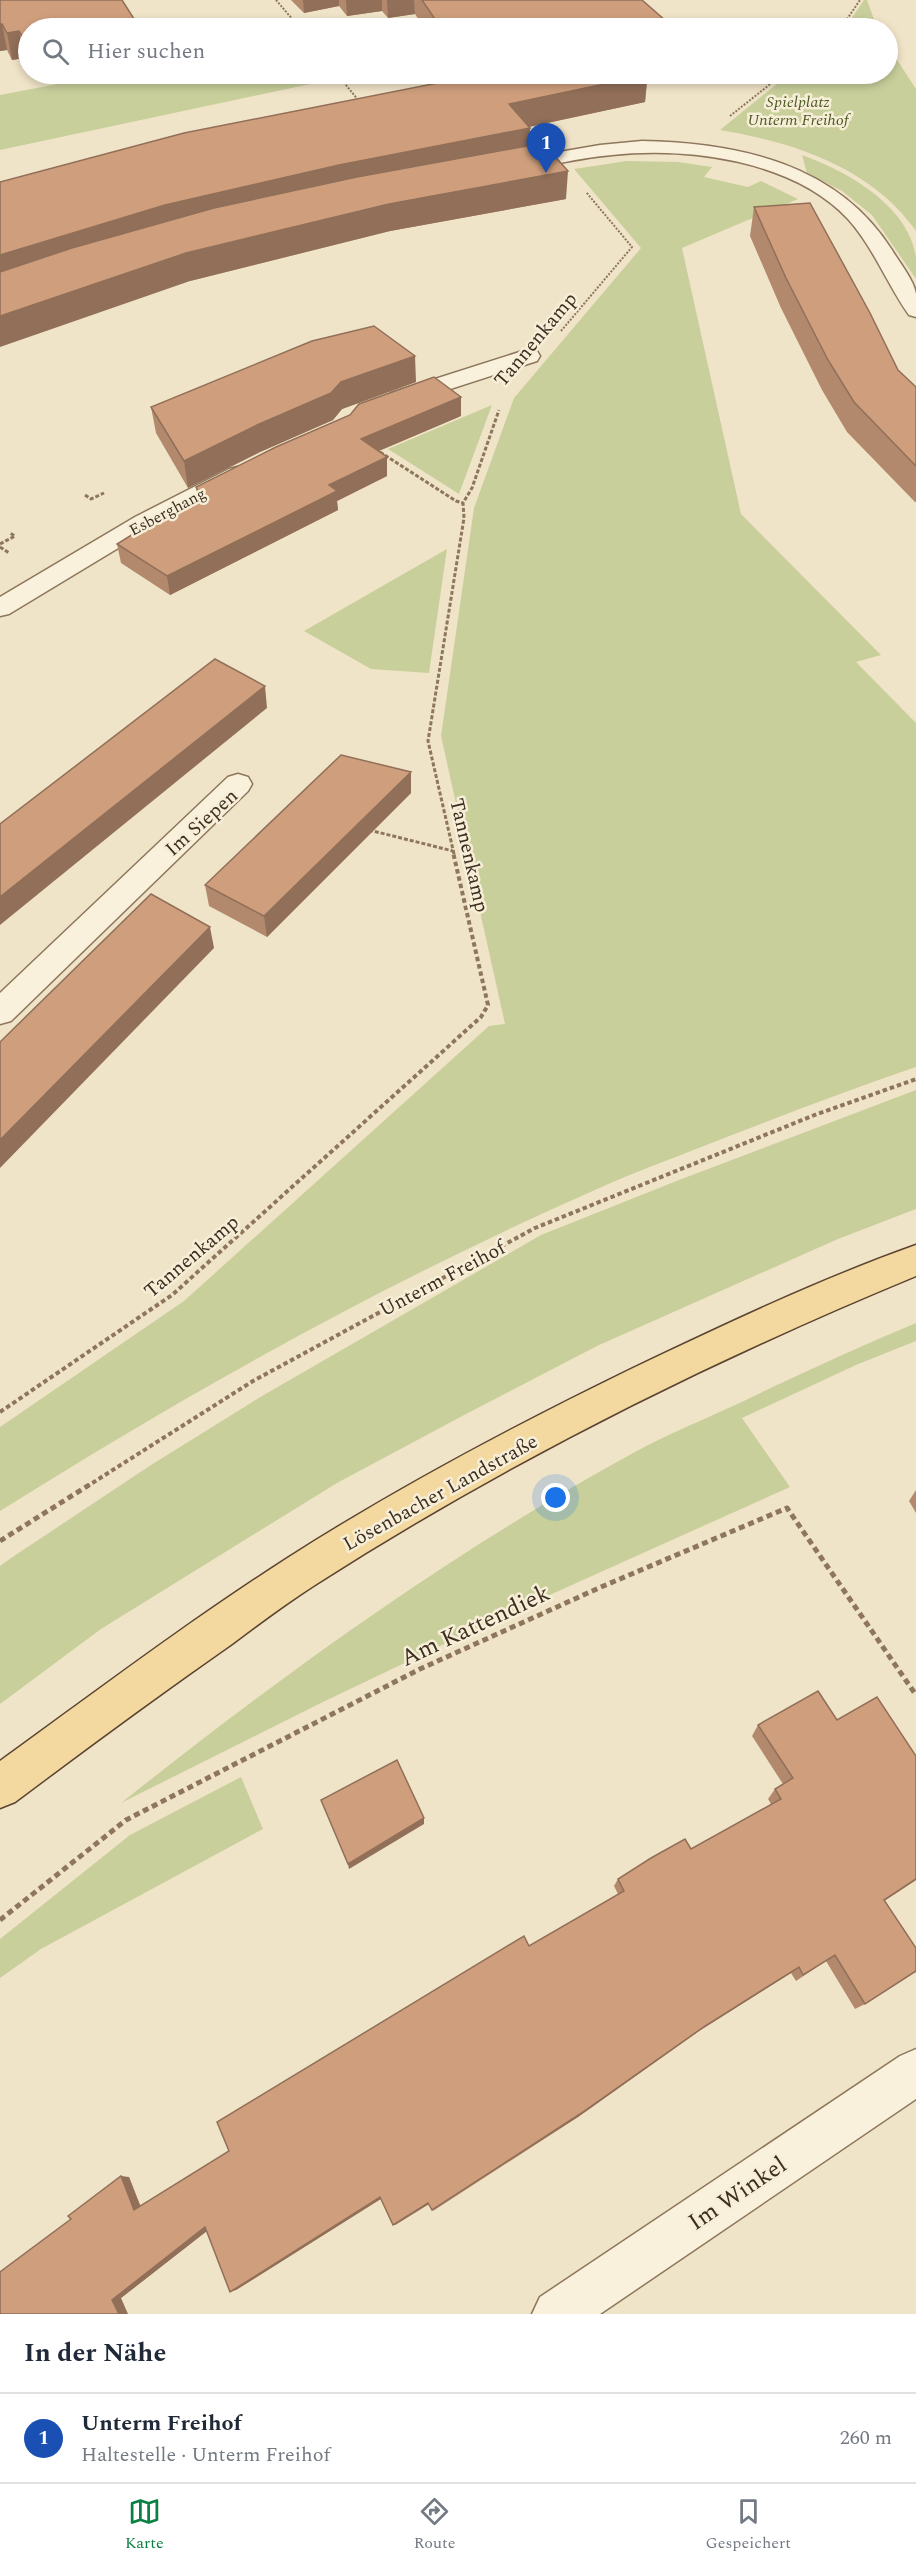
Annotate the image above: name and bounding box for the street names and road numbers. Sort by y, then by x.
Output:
street label: Tannenkamp [487,285,585,394]
street label: Esberghang [125,482,210,542]
street label: Im Siepen [158,782,245,864]
street label: Tannenkamp [441,795,497,915]
street label: Tannenkamp [137,1208,246,1306]
street label: Unterm Freihof [374,1232,513,1325]
street label: Lösenbacher Landstraße [338,1427,543,1559]
street label: Am Kattendiek [395,1575,556,1676]
street label: Im Winkel [681,2147,794,2240]

